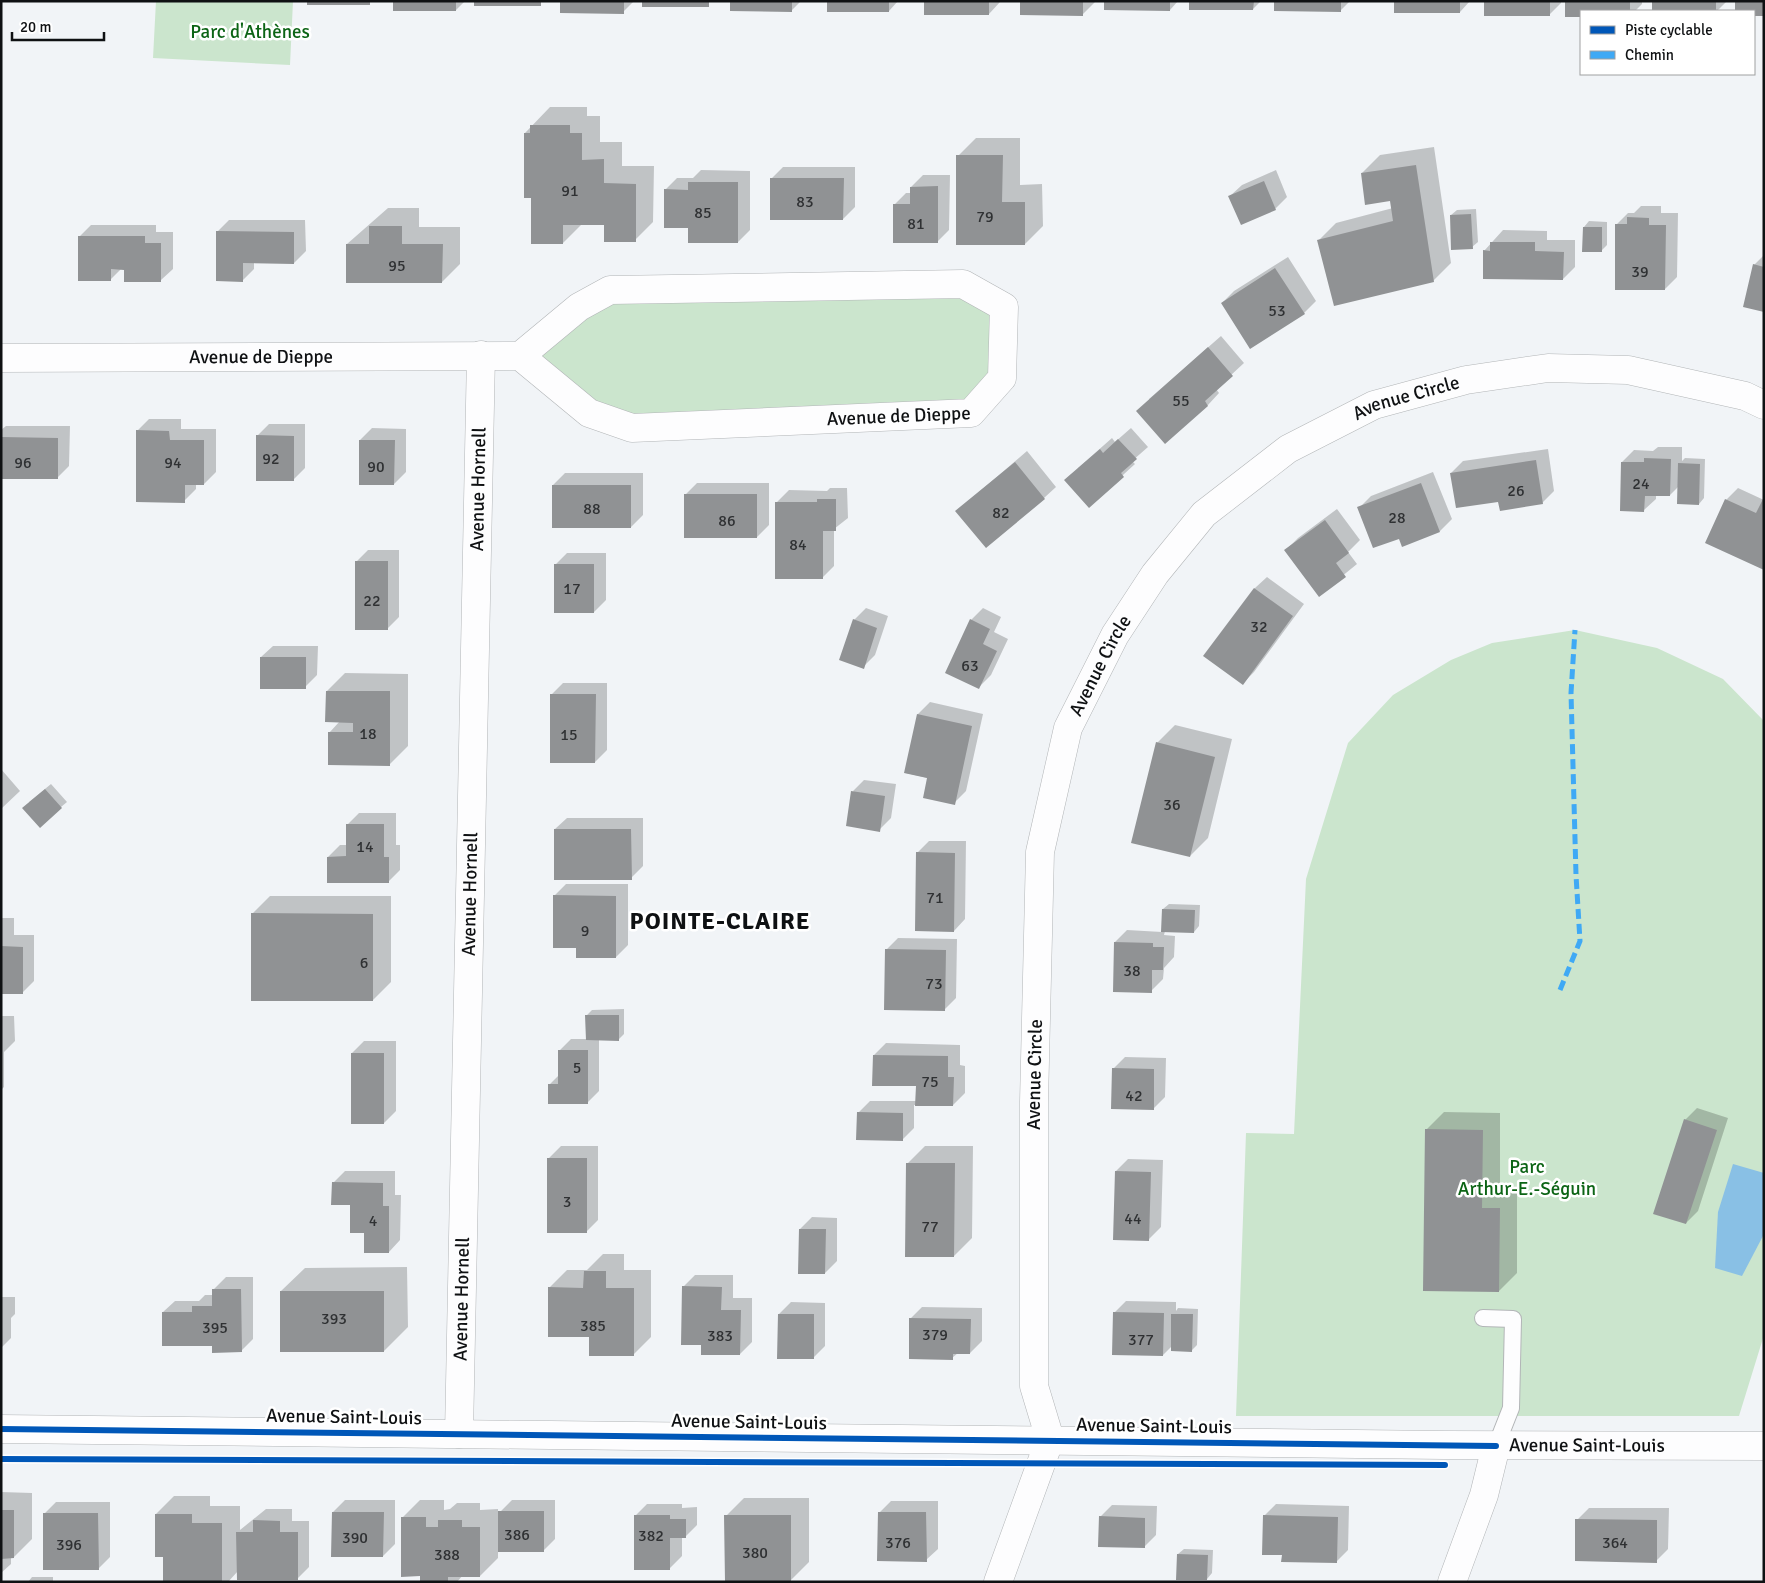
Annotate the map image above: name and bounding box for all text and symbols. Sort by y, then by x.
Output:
scale bar [12,10,105,42]
legend [1580,10,1755,75]
text: 20 m [20,18,51,36]
park label: Parc d'Athènes [190,20,310,44]
text: Piste cyclable [1625,21,1713,39]
text: Chemin [1625,46,1674,64]
house number: 91 [561,181,579,201]
house number: 83 [796,192,814,212]
house number: 85 [694,203,712,223]
house number: 79 [976,207,994,227]
house number: 81 [907,214,925,234]
house number: 95 [388,256,406,276]
house number: 39 [1631,262,1649,282]
house number: 53 [1268,301,1286,321]
street label: Avenue de Dieppe [189,345,333,369]
street label: Avenue Circle [1348,370,1462,426]
house number: 55 [1172,391,1190,411]
street label: Avenue de Dieppe [826,401,971,431]
street label: Avenue Hornell [465,427,492,552]
house number: 92 [262,449,280,469]
house number: 96 [14,453,32,473]
house number: 94 [164,453,182,473]
house number: 90 [367,457,385,477]
house number: 24 [1632,474,1650,494]
house number: 26 [1507,481,1525,501]
house number: 88 [583,499,601,519]
house number: 82 [992,503,1010,523]
house number: 28 [1388,508,1406,528]
house number: 86 [718,511,736,531]
house number: 84 [789,535,807,555]
house number: 17 [563,579,581,599]
house number: 22 [363,591,381,611]
street label: Avenue Circle [1064,610,1137,720]
house number: 32 [1250,617,1268,637]
house number: 63 [961,656,979,676]
house number: 18 [359,724,377,744]
house number: 15 [560,725,578,745]
house number: 36 [1163,795,1181,815]
street label: Avenue Hornell [457,832,483,956]
house number: 14 [356,837,374,857]
house number: 71 [926,888,944,908]
district label: POINTE-CLAIRE [630,906,810,936]
house number: 9 [581,921,589,941]
house number: 6 [360,953,368,973]
house number: 38 [1123,961,1141,981]
house number: 73 [925,974,943,994]
street label: Avenue Circle [1022,1019,1048,1130]
house number: 5 [573,1058,581,1078]
house number: 75 [921,1072,939,1092]
house number: 42 [1125,1086,1143,1106]
park label: Parc Arthur-E.-Séguin [1458,1155,1596,1201]
house number: 3 [563,1192,571,1212]
house number: 44 [1124,1209,1142,1229]
house number: 4 [369,1211,378,1231]
house number: 77 [921,1217,939,1237]
street label: Avenue Hornell [448,1237,475,1361]
house number: 393 [321,1309,347,1329]
house number: 385 [580,1316,606,1336]
house number: 395 [202,1318,228,1338]
house number: 379 [922,1325,948,1345]
house number: 383 [707,1326,733,1346]
house number: 377 [1128,1330,1154,1350]
street label: Avenue Saint-Louis [266,1404,422,1430]
street label: Avenue Saint-Louis [671,1409,827,1435]
street label: Avenue Saint-Louis [1076,1413,1232,1439]
street label: Avenue Saint-Louis [1509,1433,1665,1458]
house number: 386 [504,1525,530,1545]
house number: 382 [638,1526,664,1546]
house number: 390 [342,1528,368,1548]
house number: 376 [885,1533,911,1553]
house number: 364 [1602,1533,1628,1553]
house number: 396 [56,1535,82,1555]
house number: 380 [742,1543,768,1563]
house number: 388 [434,1545,460,1565]

